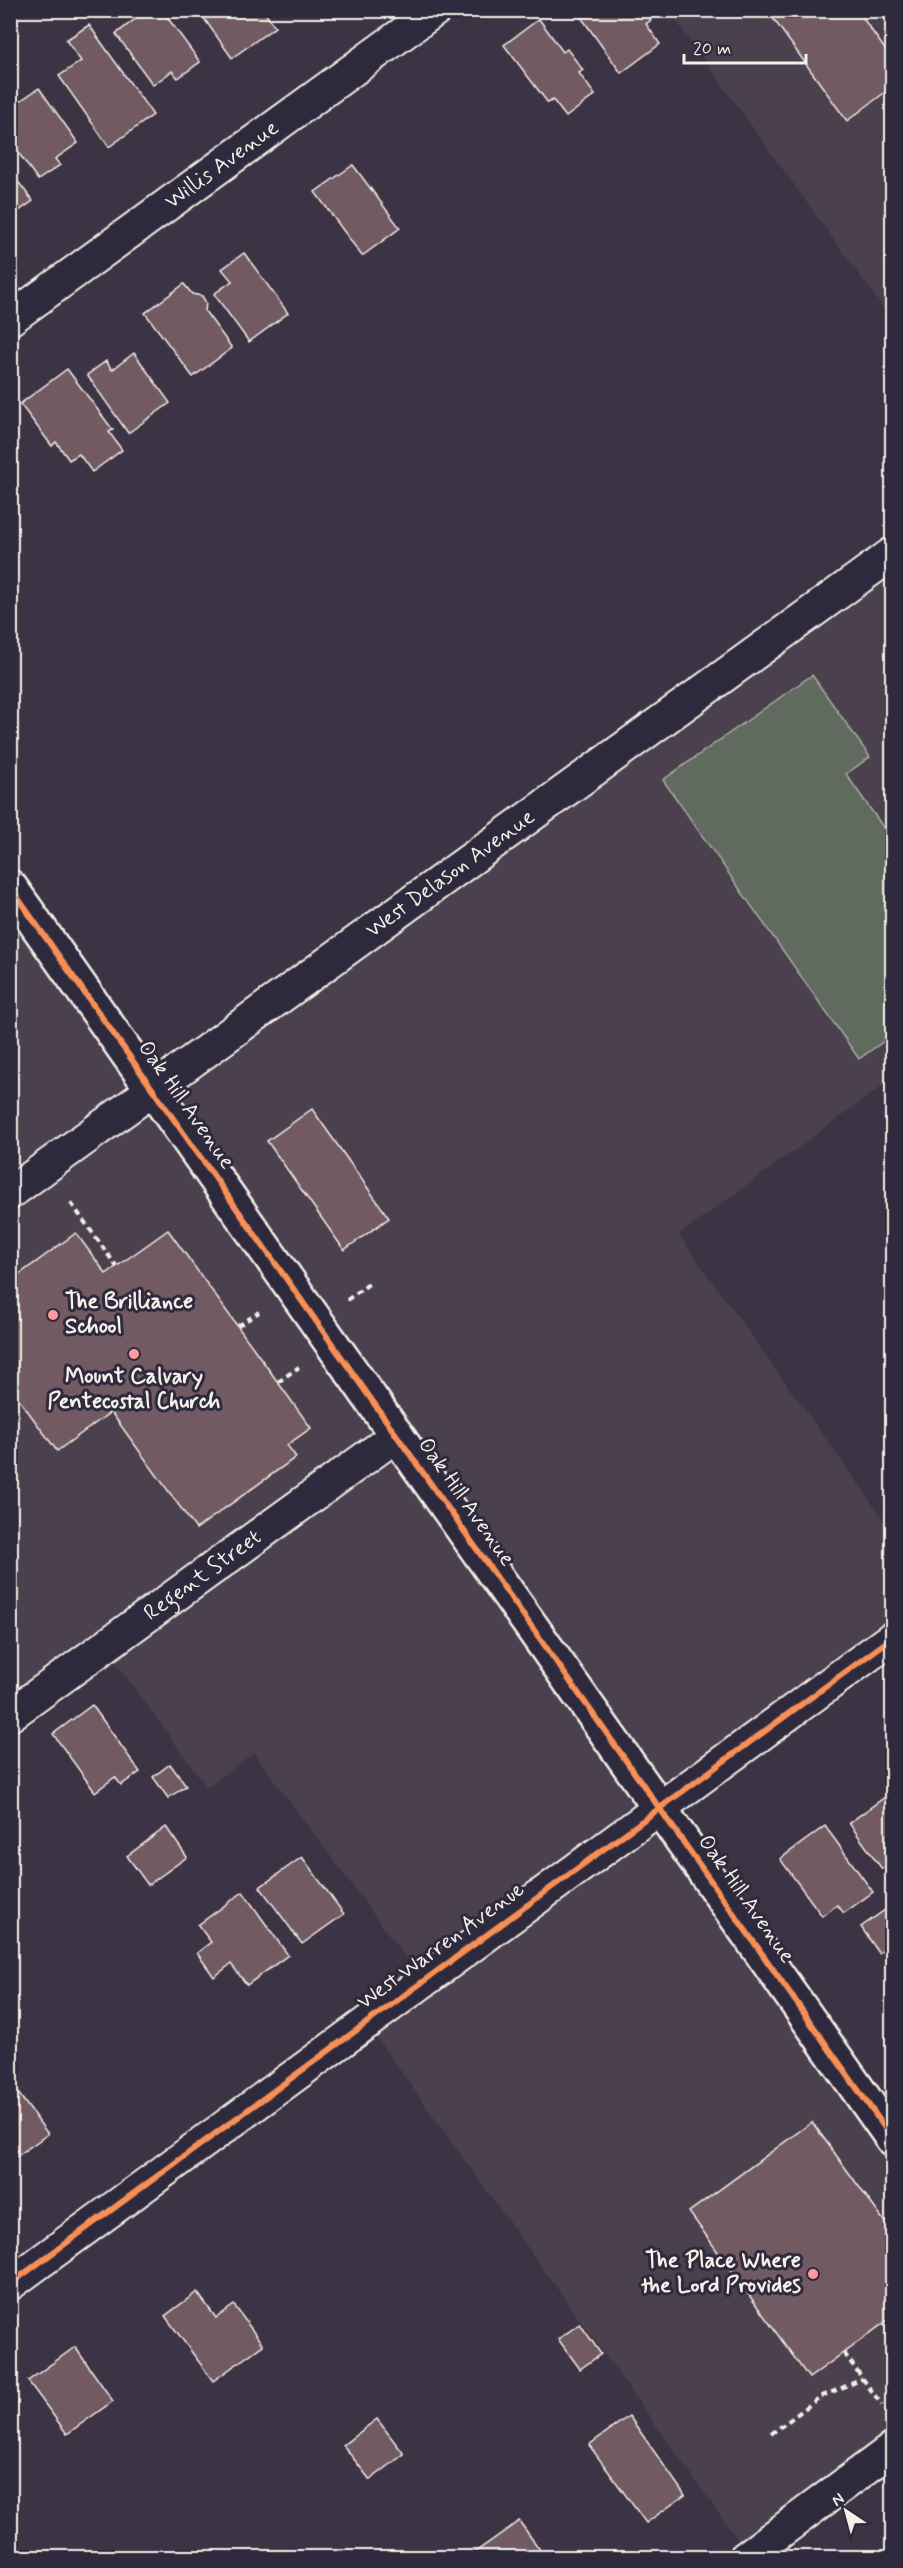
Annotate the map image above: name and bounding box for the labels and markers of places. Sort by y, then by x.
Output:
place label: The Brilliance School [65,1288,193,1341]
marker: The Brilliance School [46,1308,60,1322]
marker: Mount Calvary Pentecostal Church [127,1347,141,1361]
place label: Mount Calvary Pentecostal Church [48,1363,220,1416]
place label: The Place Where the Lord Provides [641,2247,801,2300]
marker: The Place Where the Lord Provides [806,2267,820,2281]

